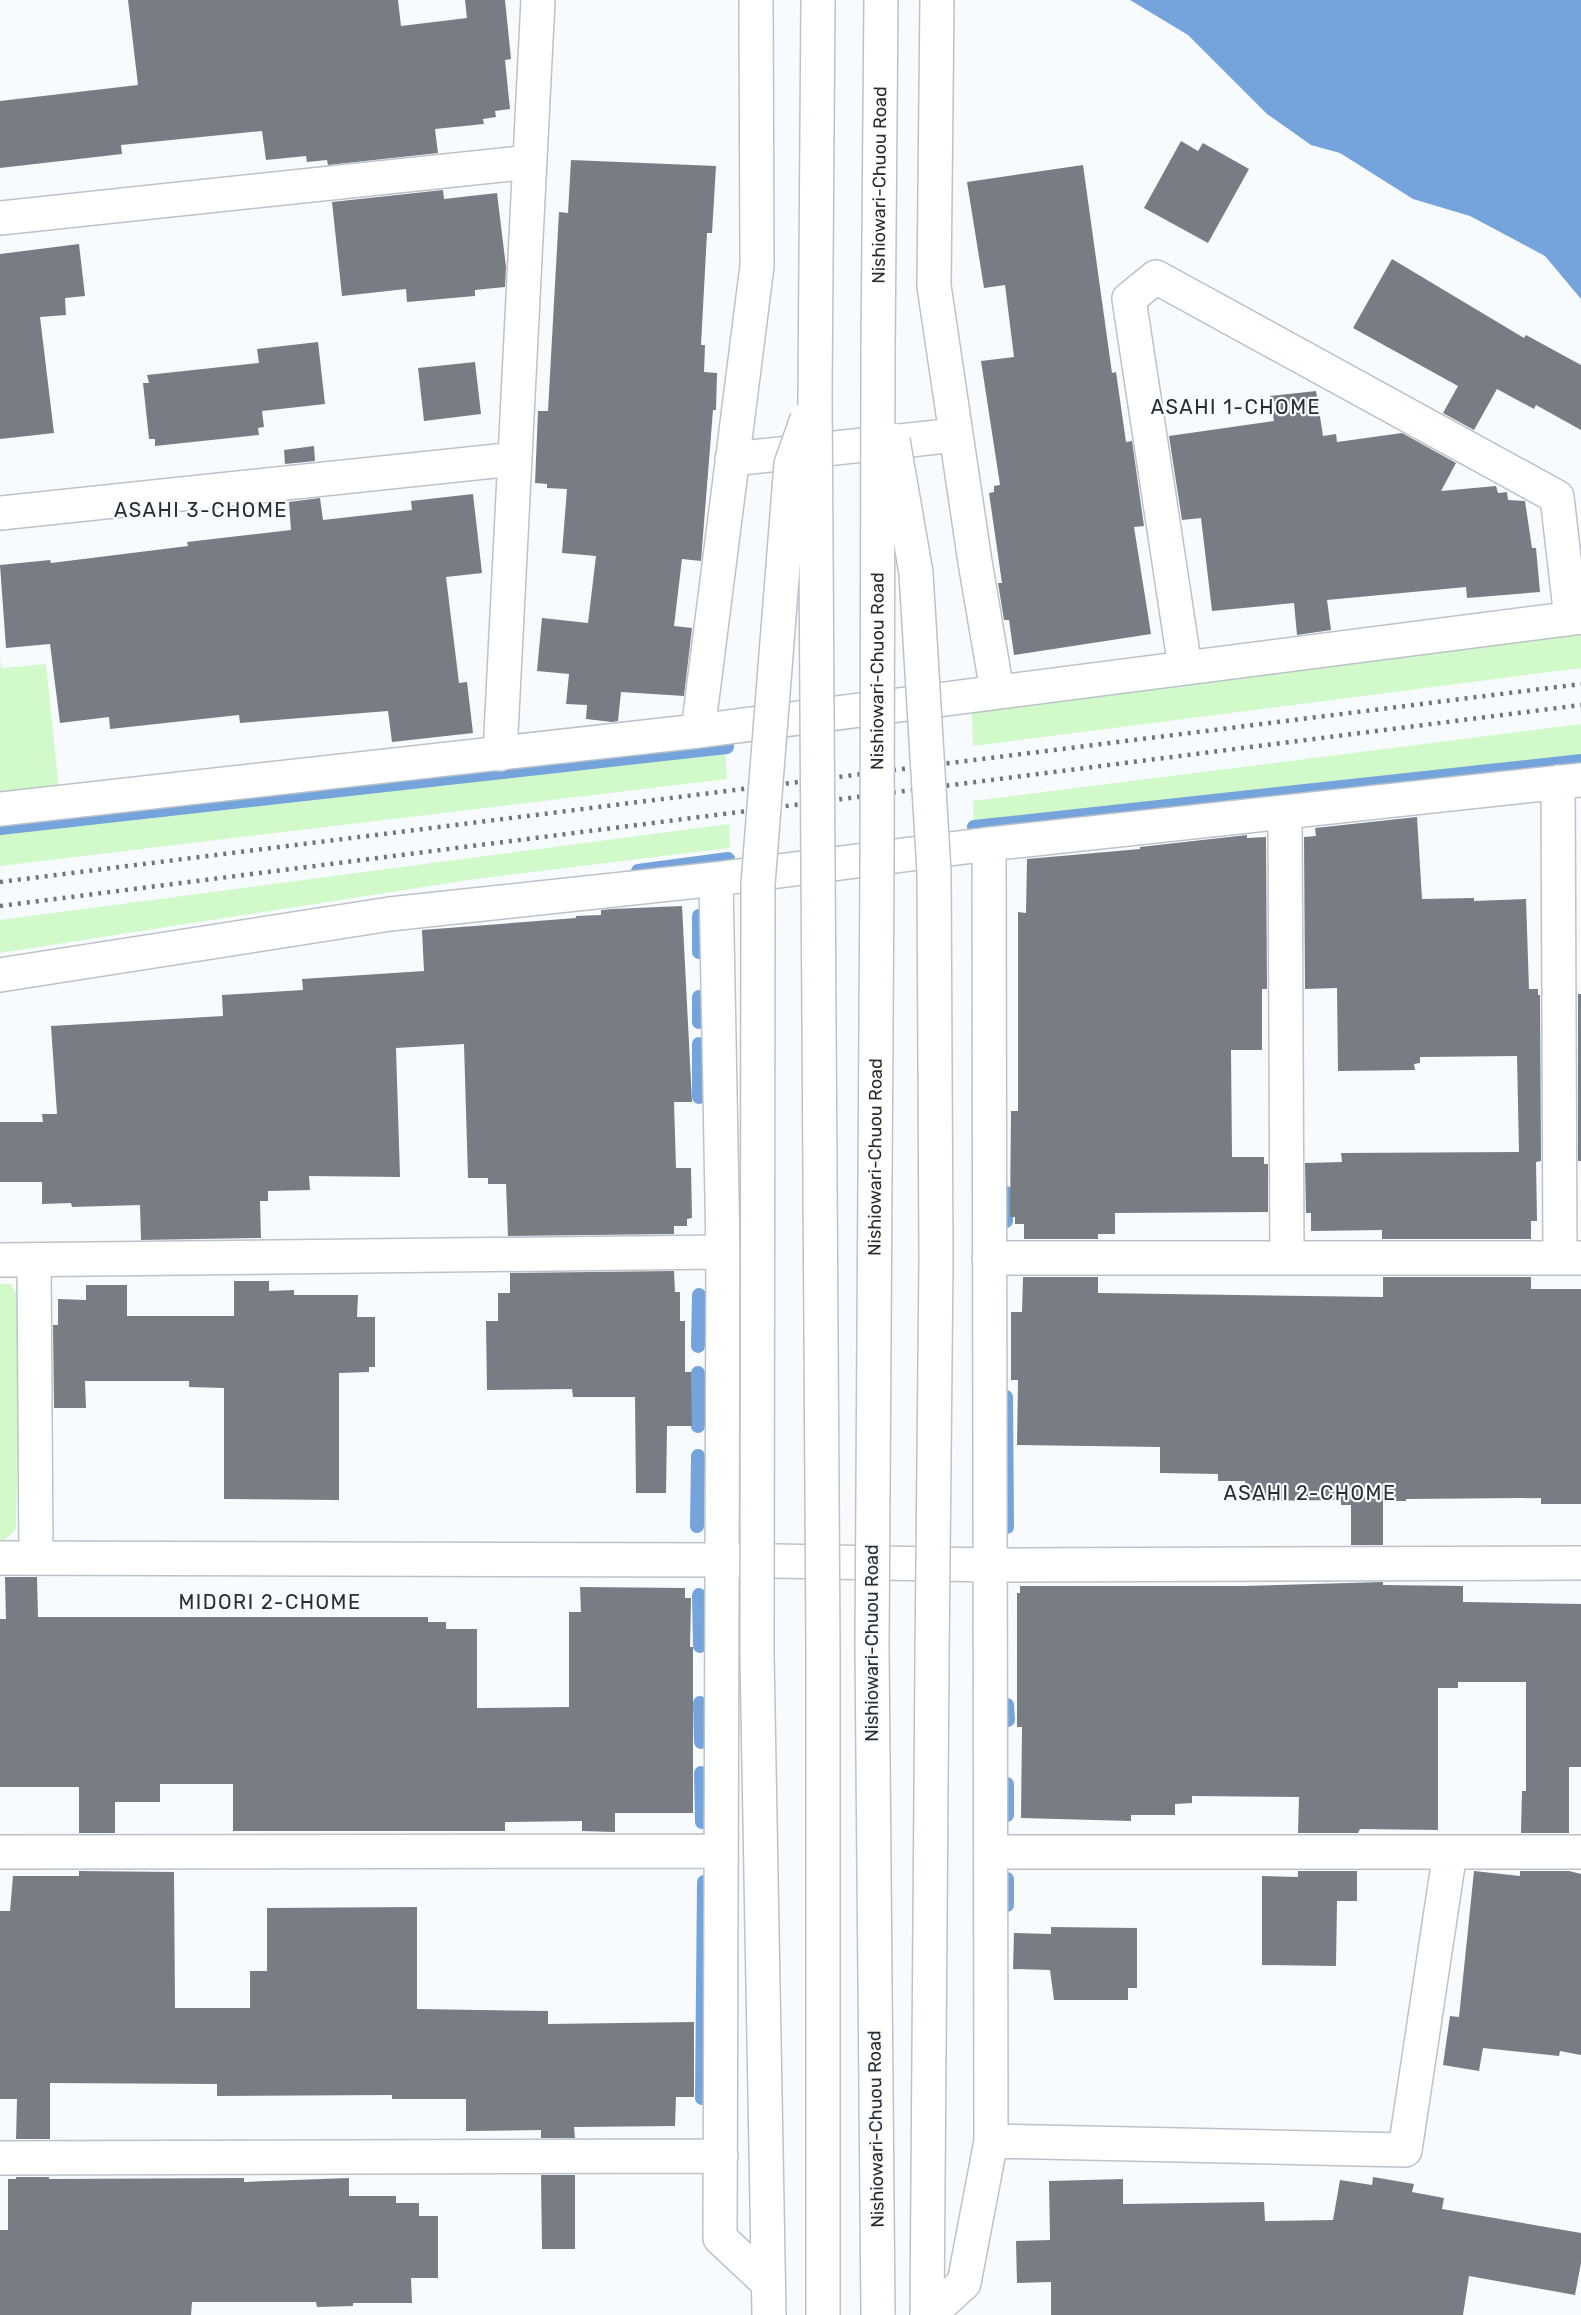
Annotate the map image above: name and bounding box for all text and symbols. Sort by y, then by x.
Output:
street label: Nishiowari-Chuou Road [868,86,891,284]
district label: ASAHI 1-CHOME [1151,395,1321,419]
district label: ASAHI 3-CHOME [114,498,288,522]
street label: Nishiowari-Chuou Road [866,572,889,770]
street label: Nishiowari-Chuou Road [864,1058,887,1256]
district label: ASAHI 2-CHOME [1223,1481,1397,1505]
street label: Nishiowari-Chuou Road [861,1544,883,1742]
district label: MIDORI 2-CHOME [178,1590,362,1614]
street label: Nishiowari-Chuou Road [863,2030,889,2228]

